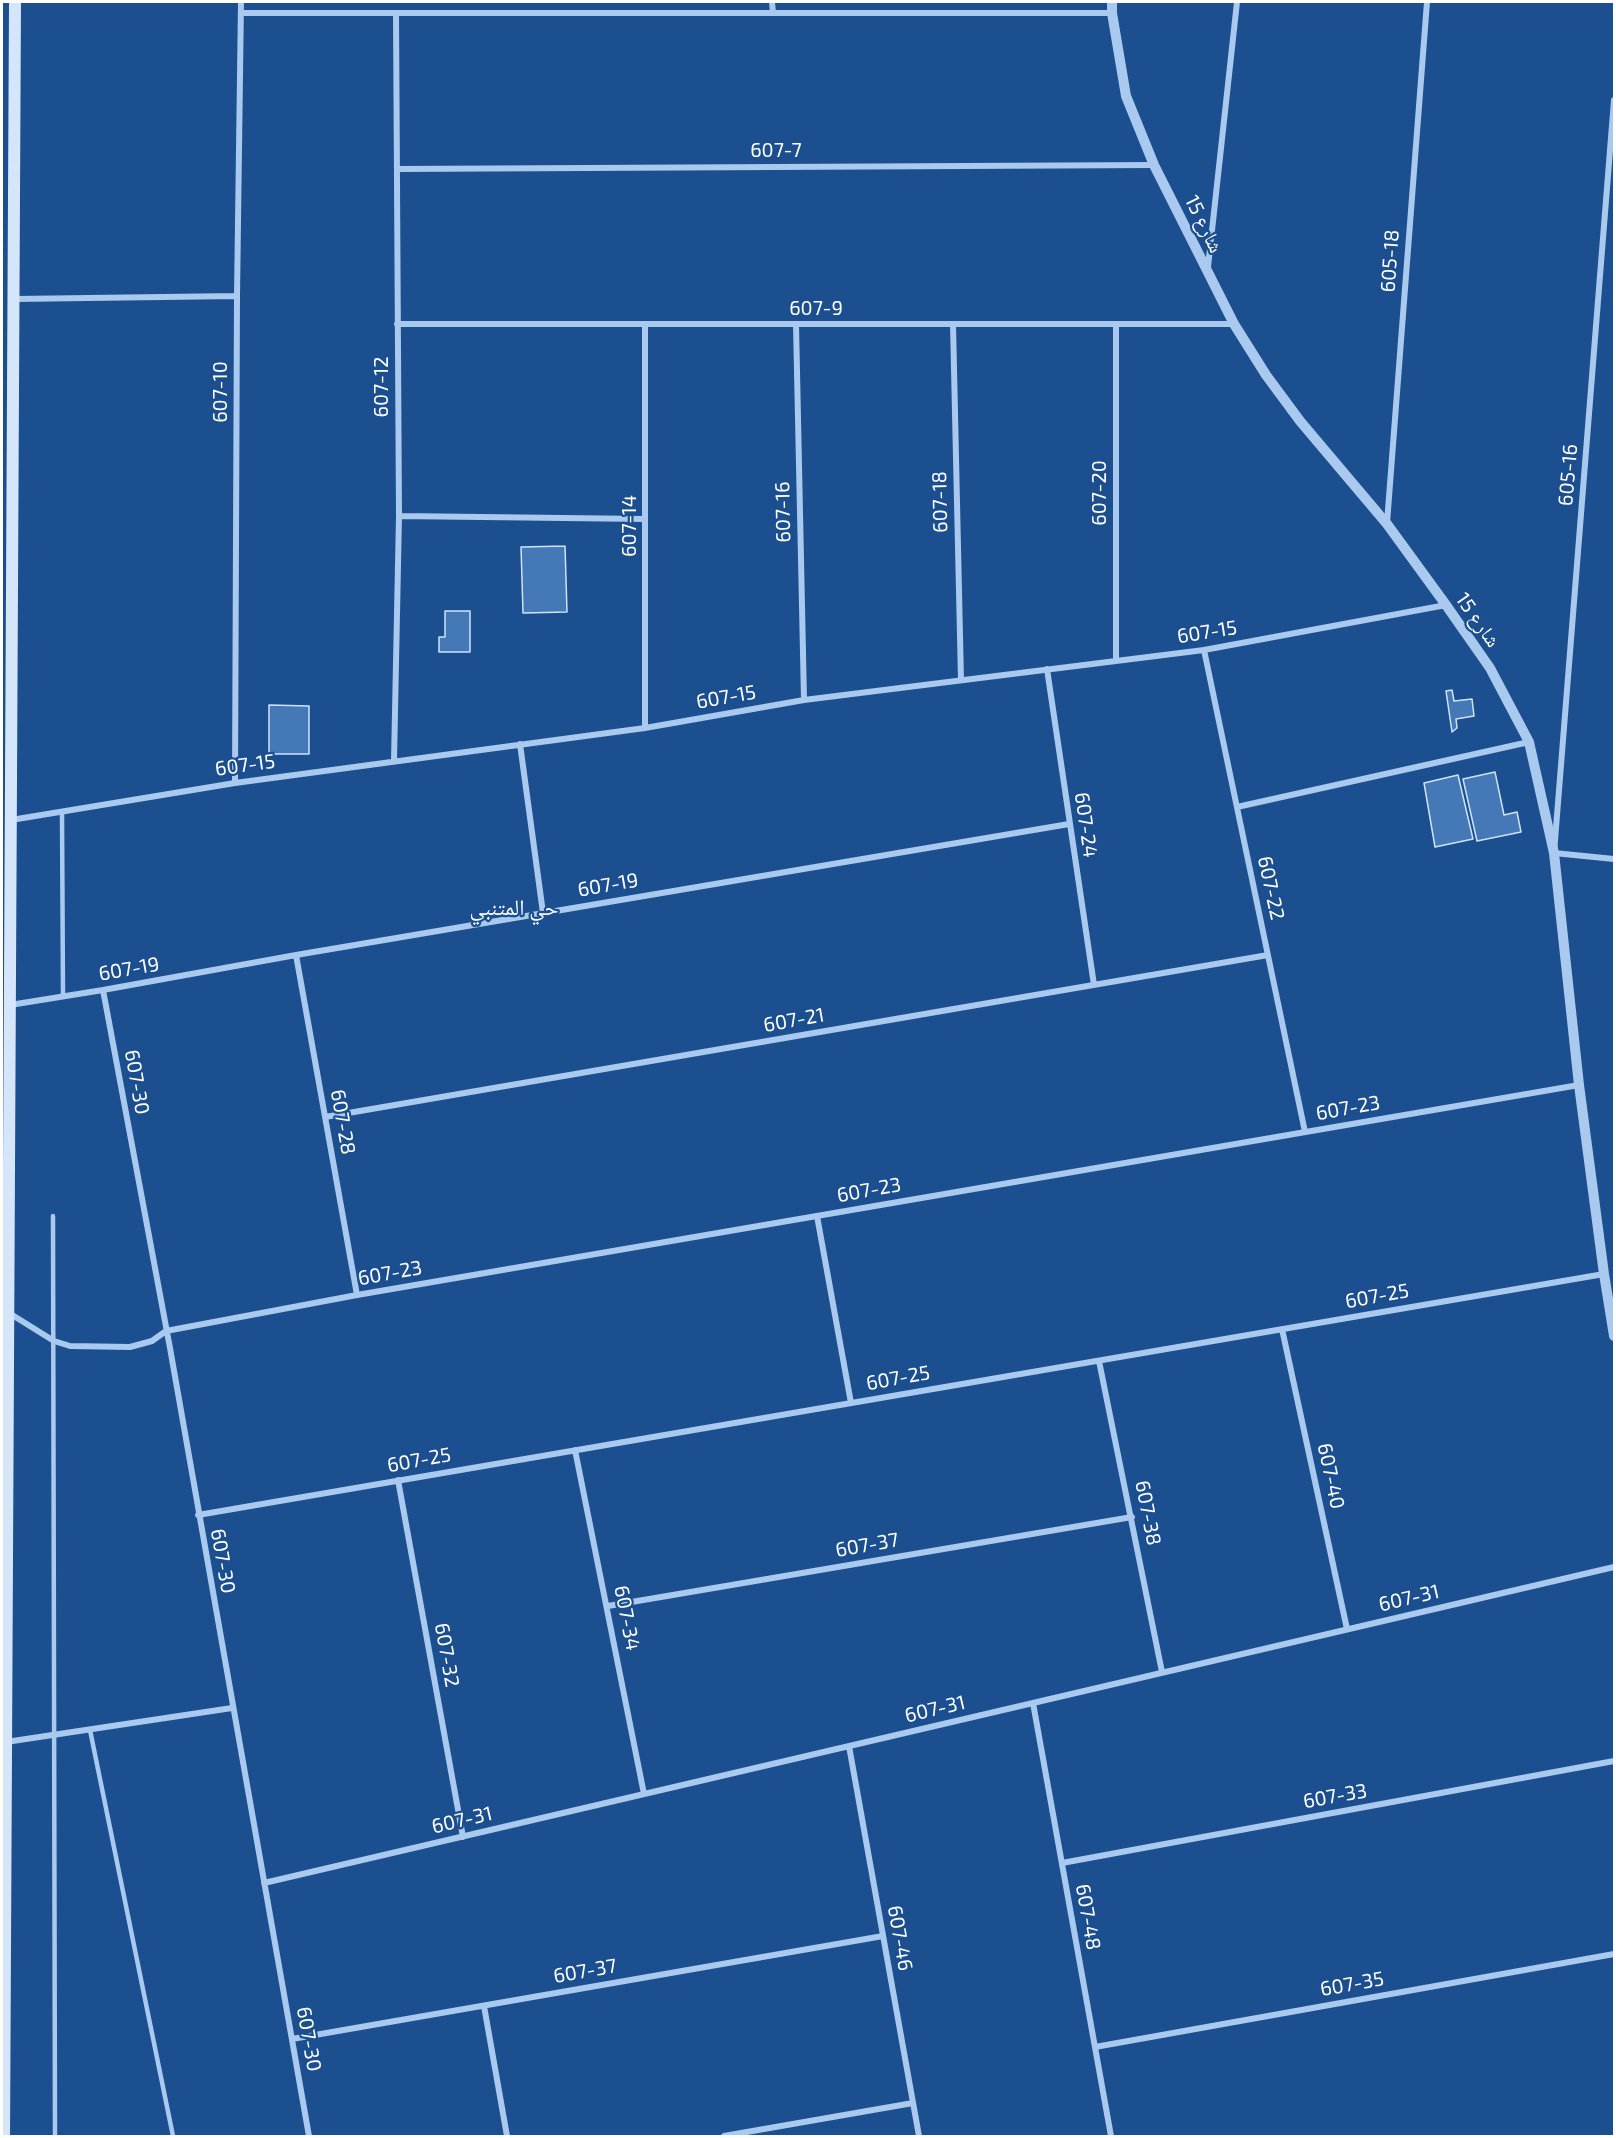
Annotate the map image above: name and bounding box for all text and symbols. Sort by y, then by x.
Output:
street label: 607-7 [750,138,802,162]
street label: شارع 15 [1180,191,1228,257]
street label: 605-18 [1376,229,1404,293]
street label: 607-9 [789,296,843,320]
street label: 607-12 [369,357,393,417]
street label: 607-10 [208,361,232,423]
street label: 605-16 [1553,443,1583,507]
street label: 607-20 [1087,460,1111,526]
street label: 607-18 [927,471,953,533]
street label: 607-16 [770,481,796,543]
street label: 607-14 [617,495,641,557]
street label: شارع 15 [1451,588,1505,652]
street label: 607-15 [1175,615,1239,649]
street label: 607-15 [694,680,758,714]
street label: 607-15 [213,749,277,781]
street label: 607-24 [1070,791,1102,859]
street label: 607-22 [1253,854,1289,922]
street label: 607-19 [576,868,640,902]
district label: حي المتنبي [470,895,558,921]
street label: 607-19 [97,952,161,986]
street label: 607-21 [762,1003,826,1037]
street label: 607-30 [119,1048,155,1116]
street label: 607-28 [325,1088,361,1156]
street label: 607-23 [1314,1091,1382,1125]
street label: 607-23 [835,1173,903,1207]
street label: 607-23 [356,1256,424,1290]
street label: 607-25 [1343,1279,1411,1313]
street label: 607-25 [864,1361,932,1395]
street label: 607-40 [1312,1441,1350,1511]
street label: 607-25 [385,1443,453,1477]
street label: 607-38 [1130,1479,1166,1547]
street label: 607-30 [205,1527,241,1595]
street label: 607-37 [834,1528,900,1562]
street label: 607-31 [1376,1579,1442,1617]
street label: 607-34 [609,1583,645,1653]
street label: 607-32 [430,1621,464,1689]
street label: 607-31 [902,1690,968,1728]
street label: 607-33 [1301,1779,1369,1813]
street label: 607-31 [429,1801,495,1839]
street label: 607-48 [1070,1882,1106,1952]
street label: 607-46 [882,1903,918,1973]
street label: 607-37 [552,1954,618,1988]
street label: 607-35 [1318,1967,1386,2001]
street label: 607-30 [291,2005,327,2073]

